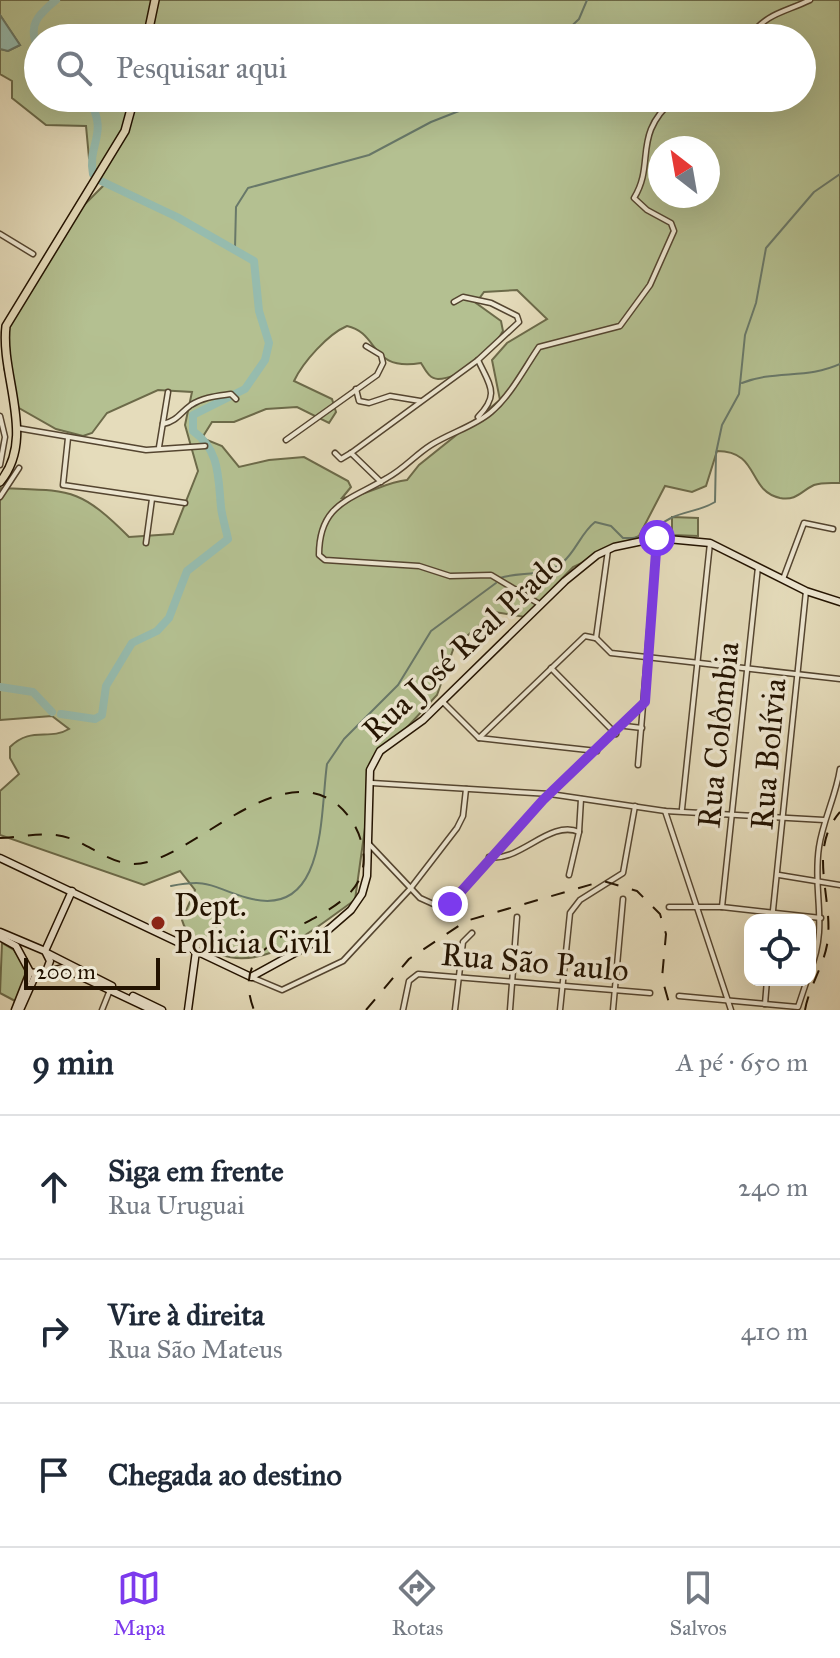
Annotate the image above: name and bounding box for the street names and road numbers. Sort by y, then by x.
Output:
street label: Rua José Real Prado [355,543,572,750]
street label: Rua Colômbia [689,640,748,830]
street label: Rua Bolívia [742,676,795,831]
street label: Rua São Paulo [440,935,630,990]

